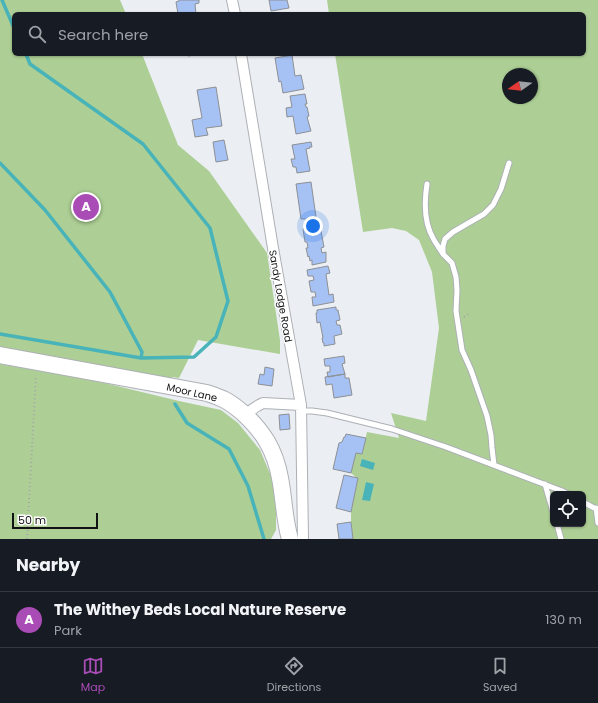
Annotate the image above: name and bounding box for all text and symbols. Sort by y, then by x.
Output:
search box [12,12,586,56]
icon: search [26,23,48,45]
text: Search here [58,24,148,45]
north arrow [502,68,538,104]
pin: A [73,192,99,222]
your location [303,216,323,236]
street label: Sandy Lodge Road [265,249,296,343]
street label: Moor Lane [165,379,219,406]
map controls [550,491,586,527]
button: locate [550,491,586,527]
scale bar [12,511,98,530]
text: 50 m [18,512,46,528]
text: Nearby [16,553,80,577]
text: The Withey Beds Local Nature Reserve [54,599,346,620]
text: A [24,610,34,629]
text: 130 m [545,610,582,629]
text: Park [54,621,82,640]
tab: Map [81,655,105,696]
tab: Directions [267,655,321,696]
tab: Saved [483,655,517,696]

